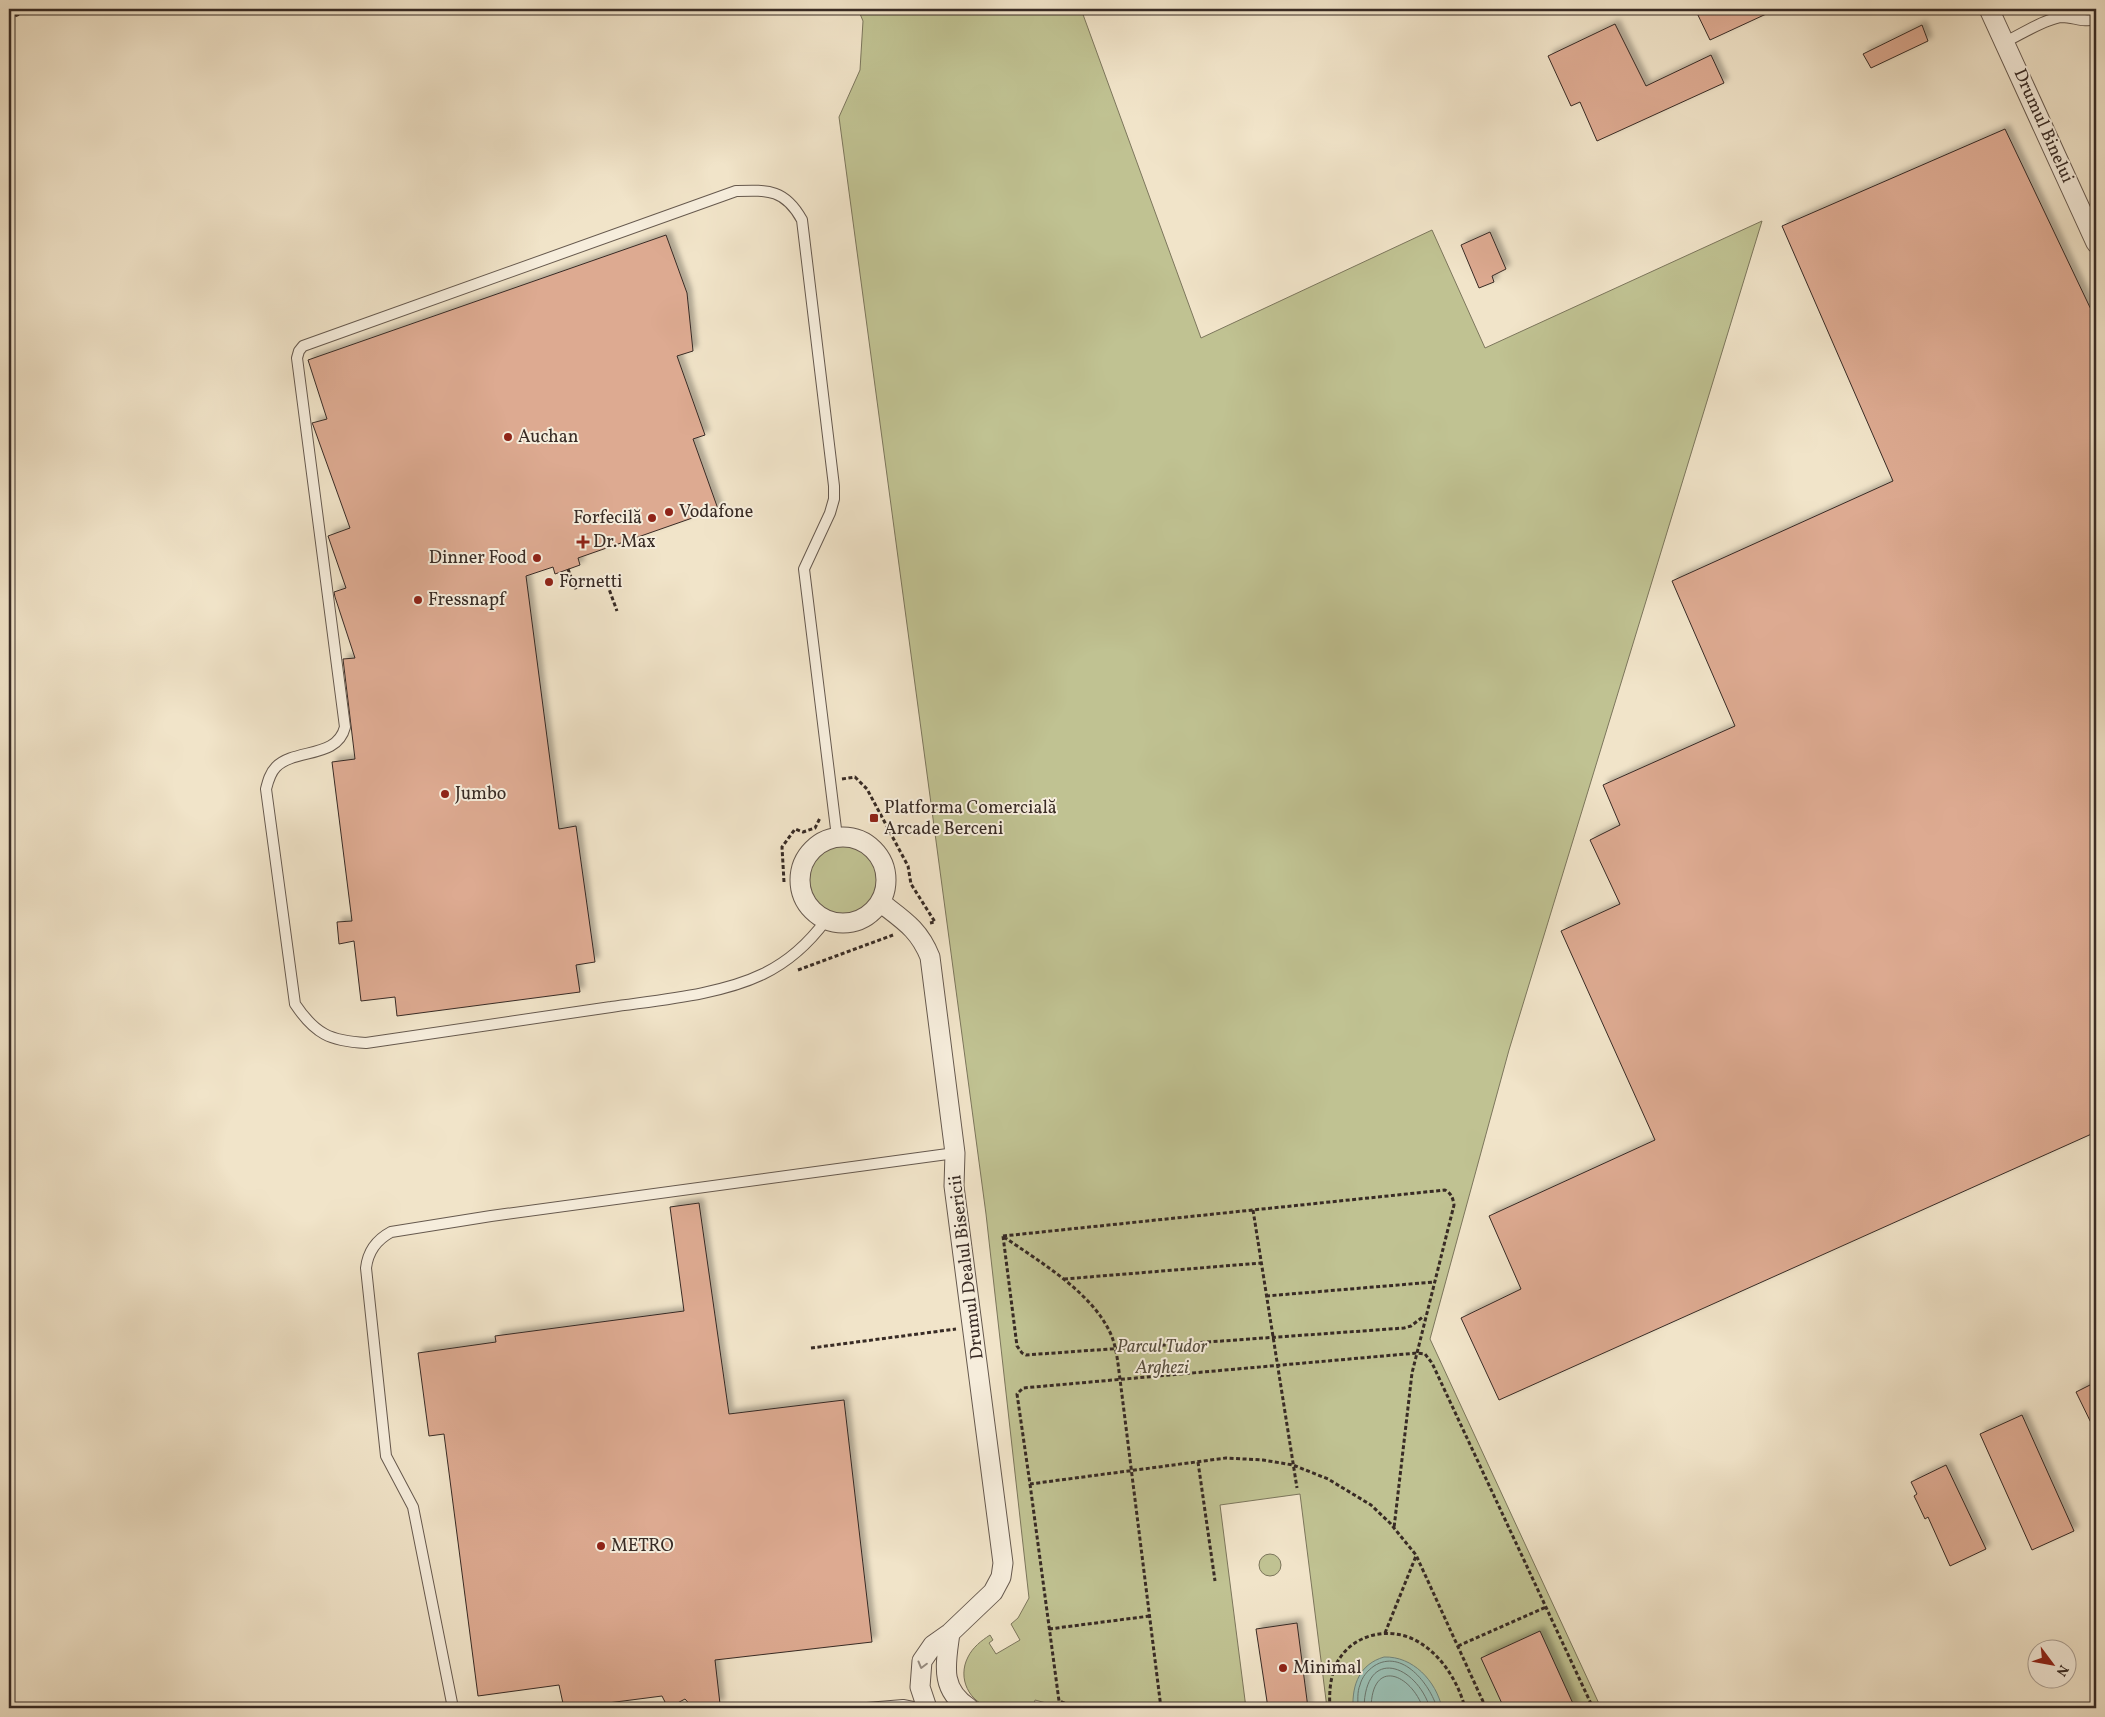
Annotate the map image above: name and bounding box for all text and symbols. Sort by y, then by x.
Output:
street label: Drumul Binelui [2007,65,2079,187]
place label: Auchan [518,425,579,450]
marker: Auchan [502,431,514,443]
place label: Vodafone [679,500,753,525]
place label: Forfecilă [573,506,642,531]
marker: Vodafone [663,506,675,518]
marker: Forfecilă [646,512,658,524]
place label: Dr. Max [593,530,656,555]
marker: Dr. Max [577,536,589,548]
place label: Dinner Food [429,546,527,571]
marker: Dinner Food [531,552,543,564]
place label: Fornetti [559,570,622,595]
marker: Fornetti [543,576,555,588]
place label: Fressnapf [428,588,507,613]
marker: Fressnapf [412,594,424,606]
place label: Jumbo [455,782,506,807]
marker: Jumbo [439,788,451,800]
place label: Platforma Comercială Arcade Berceni [884,796,1057,842]
marker: Platforma Comercială Arcade Berceni [868,812,880,824]
street label: Drumul Dealul Bisericii [943,1173,991,1361]
park label: Parcul Tudor Arghezi [1117,1335,1207,1381]
place label: METRO [611,1534,674,1559]
marker: METRO [595,1540,607,1552]
north arrow [2028,1640,2078,1690]
place label: Minimal [1293,1656,1362,1681]
one-way arrow [917,1661,928,1670]
text: N [2051,1661,2073,1679]
marker: Minimal [1277,1662,1289,1674]

